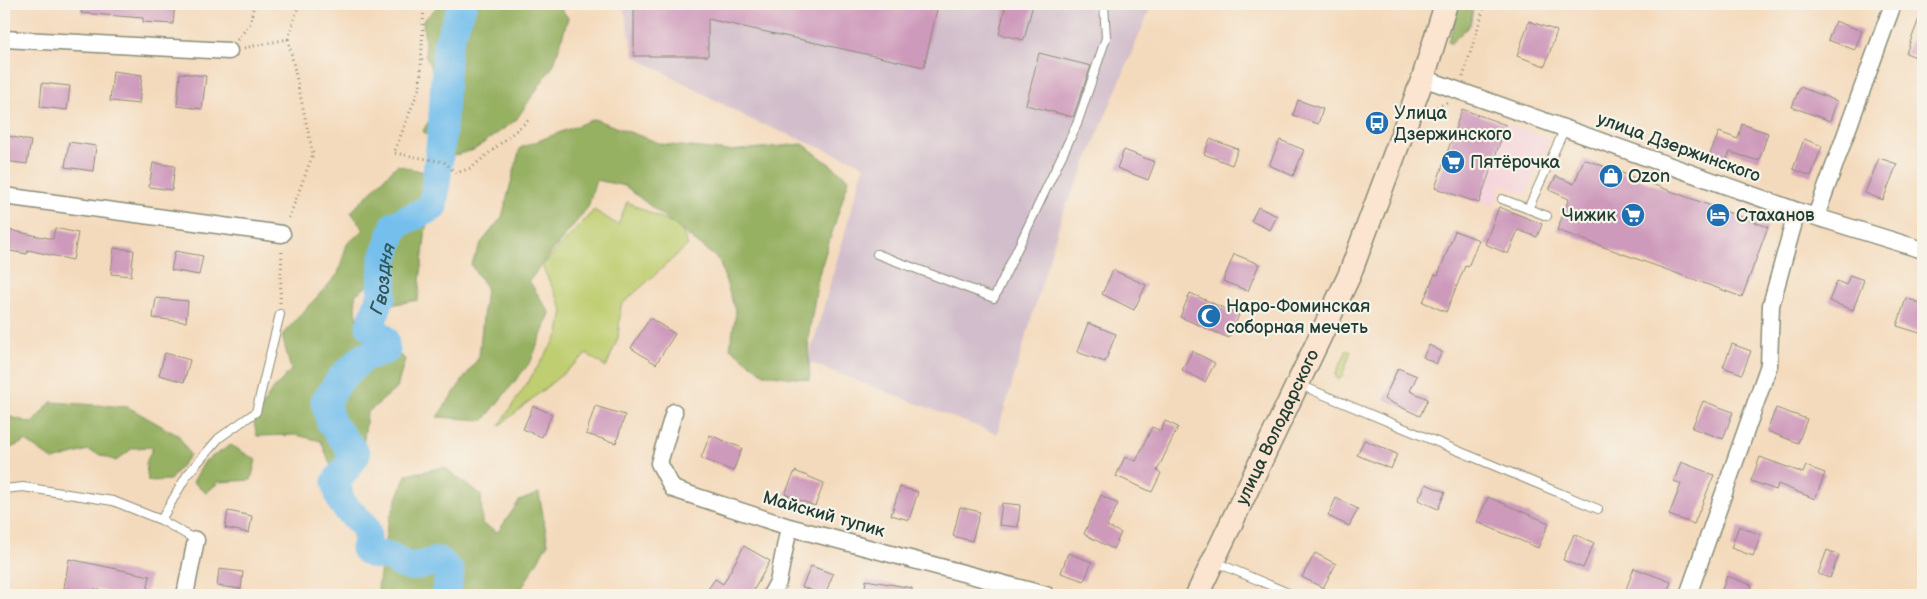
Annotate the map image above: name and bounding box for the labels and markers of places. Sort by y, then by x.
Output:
place label: Улица Дзержинского [1394,103,1512,145]
bus stop icon: Улица Дзержинского [1364,110,1390,136]
supermarket icon: Пятёрочка [1440,149,1466,175]
place label: Пятёрочка [1470,152,1561,173]
shop icon: Ozon [1598,163,1624,189]
place label: Ozon [1628,166,1670,187]
supermarket icon: Чижик [1620,202,1646,228]
hotel icon: Стаханов [1705,202,1731,228]
place label: Чижик [1562,205,1616,226]
place label: Стаханов [1736,205,1815,226]
place label: Наро-Фоминская соборная мечеть [1226,296,1370,338]
mosque icon: Наро-Фоминская соборная мечеть [1196,303,1222,329]

